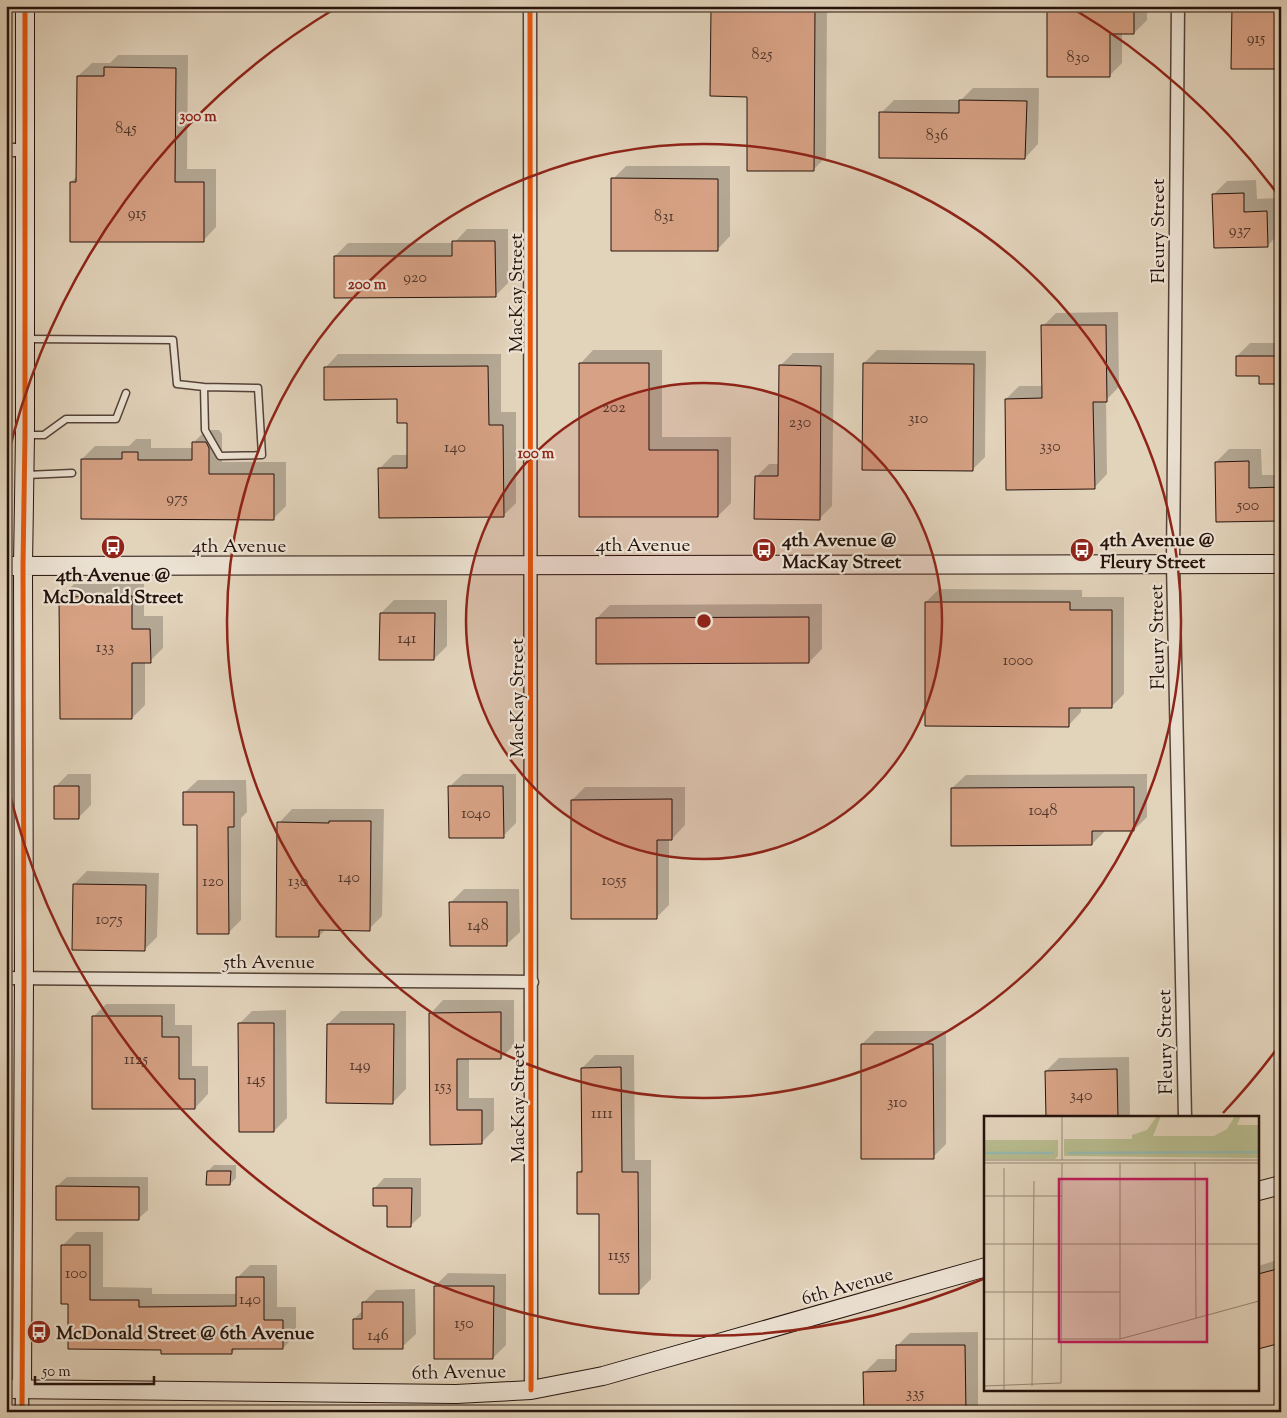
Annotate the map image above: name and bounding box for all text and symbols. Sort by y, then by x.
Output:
house number: 915 [1247,28,1266,51]
house number: 825 [752,44,773,67]
house number: 830 [1067,47,1089,70]
text: 300 m [179,107,217,128]
house number: 845 [115,118,137,141]
house number: 836 [926,125,948,148]
street label: Fleury Street [1146,178,1173,284]
house number: 915 [128,203,147,226]
house number: 831 [654,206,675,229]
house number: 937 [1229,220,1251,243]
street label: MacKay Street [504,233,531,353]
house number: 920 [403,267,427,290]
text: 200 m [348,275,387,296]
house number: 202 [602,397,626,420]
house number: 310 [908,408,928,431]
house number: 230 [789,412,811,435]
house number: 330 [1039,436,1061,459]
house number: 140 [444,437,466,460]
text: 100 m [518,444,555,465]
house number: 975 [166,488,188,511]
house number: 500 [1236,495,1259,518]
place label: 4th Avenue @ MacKay Street [781,528,902,577]
place label: 4th Avenue @ Fleury Street [1099,528,1215,577]
street label: 4th Avenue [596,533,690,560]
bus stop icon: 4th Avenue @ McDonald Street [100,534,126,560]
street label: 4th Avenue [192,534,286,561]
bus stop icon: 4th Avenue @ MacKay Street [751,537,777,563]
bus stop icon: 4th Avenue @ Fleury Street [1069,537,1095,563]
place label: 4th Avenue @ McDonald Street [43,563,184,612]
street label: Fleury Street [1144,584,1173,690]
centre of rings [695,612,713,630]
house number: 141 [398,628,417,651]
house number: 133 [96,637,114,660]
street label: MacKay Street [505,638,532,758]
house number: 1000 [1003,650,1033,673]
house number: 1048 [1028,800,1058,823]
house number: 1040 [461,803,491,826]
house number: 140 [338,867,360,890]
house number: 1055 [602,870,627,893]
house number: 120 [202,871,224,894]
house number: 130 [288,871,308,894]
house number: 1075 [95,909,123,932]
house number: 148 [467,915,489,938]
street label: 5th Avenue [222,950,315,977]
street label: Fleury Street [1152,989,1181,1095]
street label: MacKay Street [506,1043,533,1163]
house number: 1125 [124,1049,148,1072]
house number: 149 [349,1055,371,1078]
house number: 145 [247,1069,266,1092]
house number: 153 [434,1076,452,1099]
house number: 340 [1070,1085,1092,1108]
house number: 310 [887,1092,907,1115]
house number: 1111 [591,1103,613,1126]
inset map [984,1116,1260,1390]
house number: 1155 [608,1245,631,1268]
street label: 6th Avenue [799,1261,897,1313]
house number: 100 [65,1263,87,1286]
house number: 140 [239,1289,261,1312]
house number: 150 [454,1313,474,1336]
bus stop icon: McDonald Street @ 6th Avenue [26,1319,52,1345]
place label: McDonald Street @ 6th Avenue [56,1321,315,1348]
house number: 146 [367,1325,389,1348]
scale bar [35,1353,154,1385]
street label: 6th Avenue [412,1359,507,1388]
text: 50 m [41,1362,71,1383]
house number: 335 [906,1383,925,1406]

